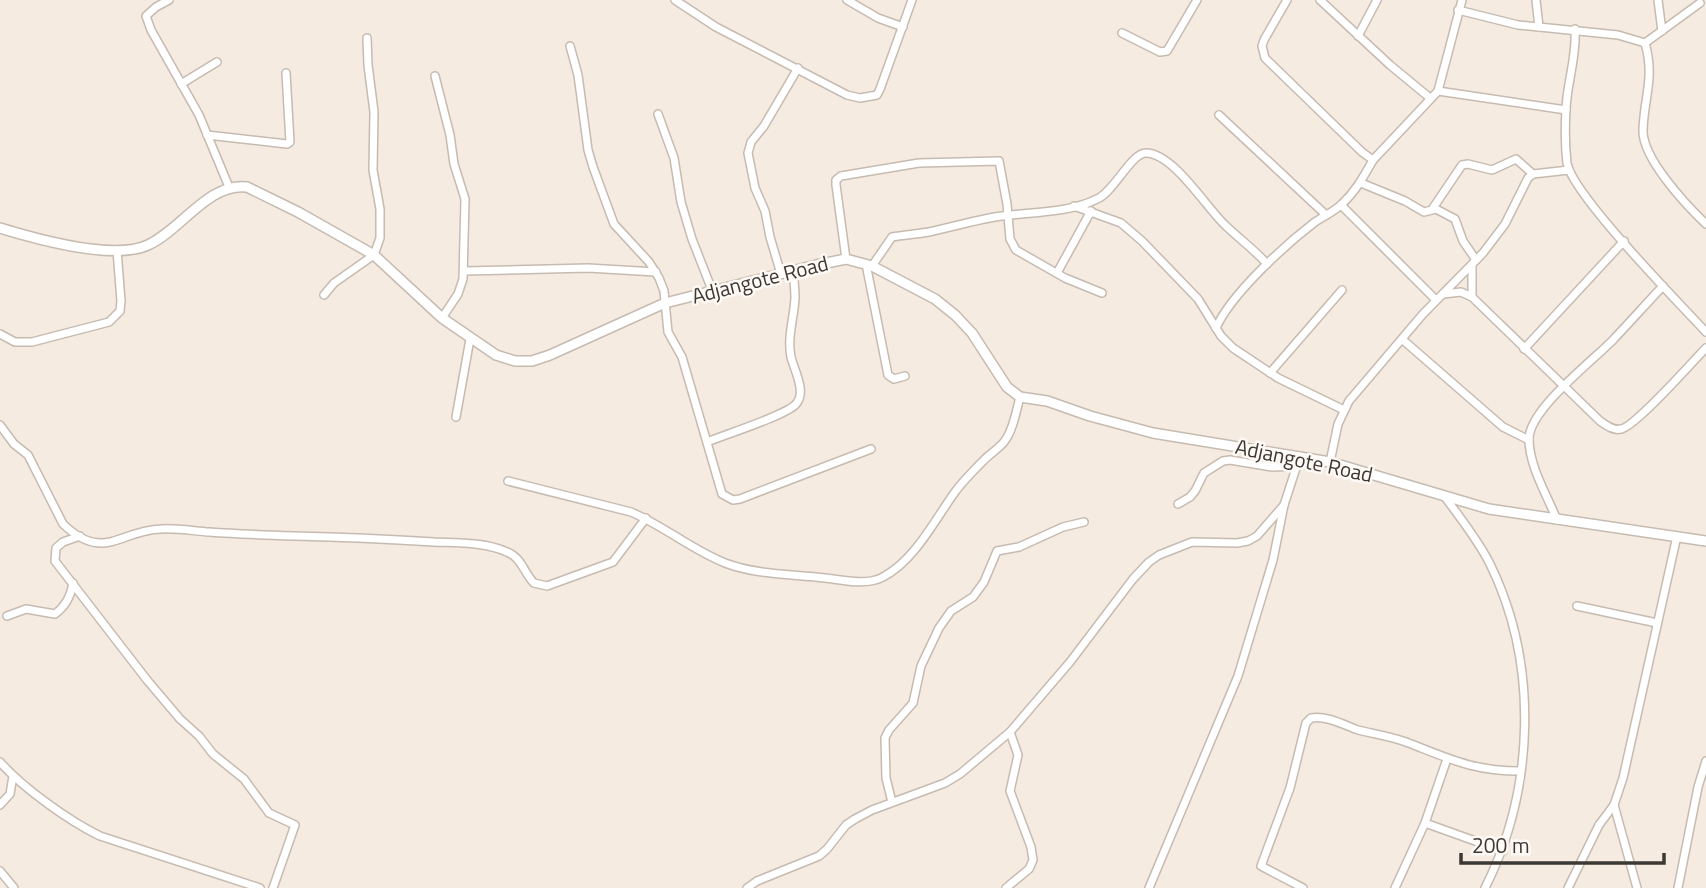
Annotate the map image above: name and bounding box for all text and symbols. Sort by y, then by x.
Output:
street label: Adjangote Road [688,247,831,311]
street label: Adjangote Road [1233,430,1376,490]
scale bar [1461,822,1664,866]
text: 200 m [1472,829,1529,861]

